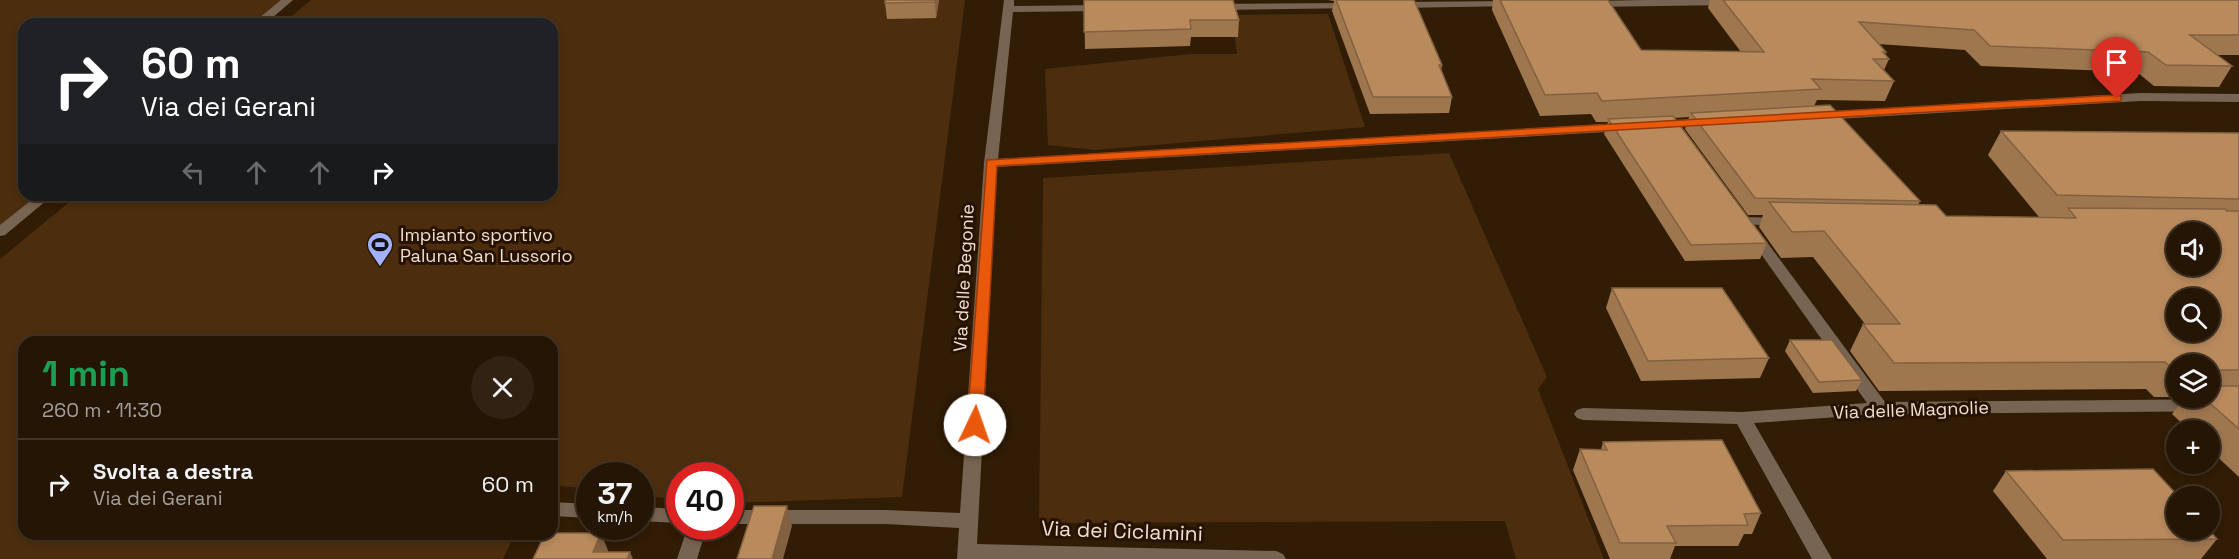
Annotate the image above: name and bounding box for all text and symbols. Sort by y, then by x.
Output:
text: 60 m [141,37,241,90]
pin [2091,37,2142,99]
icon: right [42,42,120,120]
icon: arrive [2100,46,2133,79]
text: Via dei Gerani [141,89,316,124]
icon: left [177,156,210,189]
icon: ahead [240,156,273,189]
icon: ahead [303,156,336,189]
icon: right [366,156,399,189]
street label: Via delle Begonie [948,203,979,353]
map controls [2166,222,2220,540]
button: sound [2166,222,2220,276]
place label: Impianto sportivo Paluna San Lussorio [400,223,573,267]
sports icon: Impianto sportivo Paluna San Lussorio [365,230,395,268]
button: search [2166,288,2220,342]
text: 1 min [42,351,130,397]
button: layers [2166,354,2220,408]
button: close [471,356,534,419]
position arrow [943,393,1007,457]
street label: Via delle Magnolie [1833,395,1989,424]
text: 260 m · 11:30 [42,397,162,423]
button: + [2166,420,2220,474]
text: Svolta a destra [93,457,253,485]
speed limit sign: 40 [666,462,744,540]
icon: right [42,468,75,501]
text: 60 m [482,470,534,498]
text: 37 [598,474,632,513]
text: Via dei Gerani [93,485,223,511]
button: − [2166,486,2220,540]
text: km/h [597,507,633,526]
street label: Via dei Ciclamini [1041,514,1203,547]

